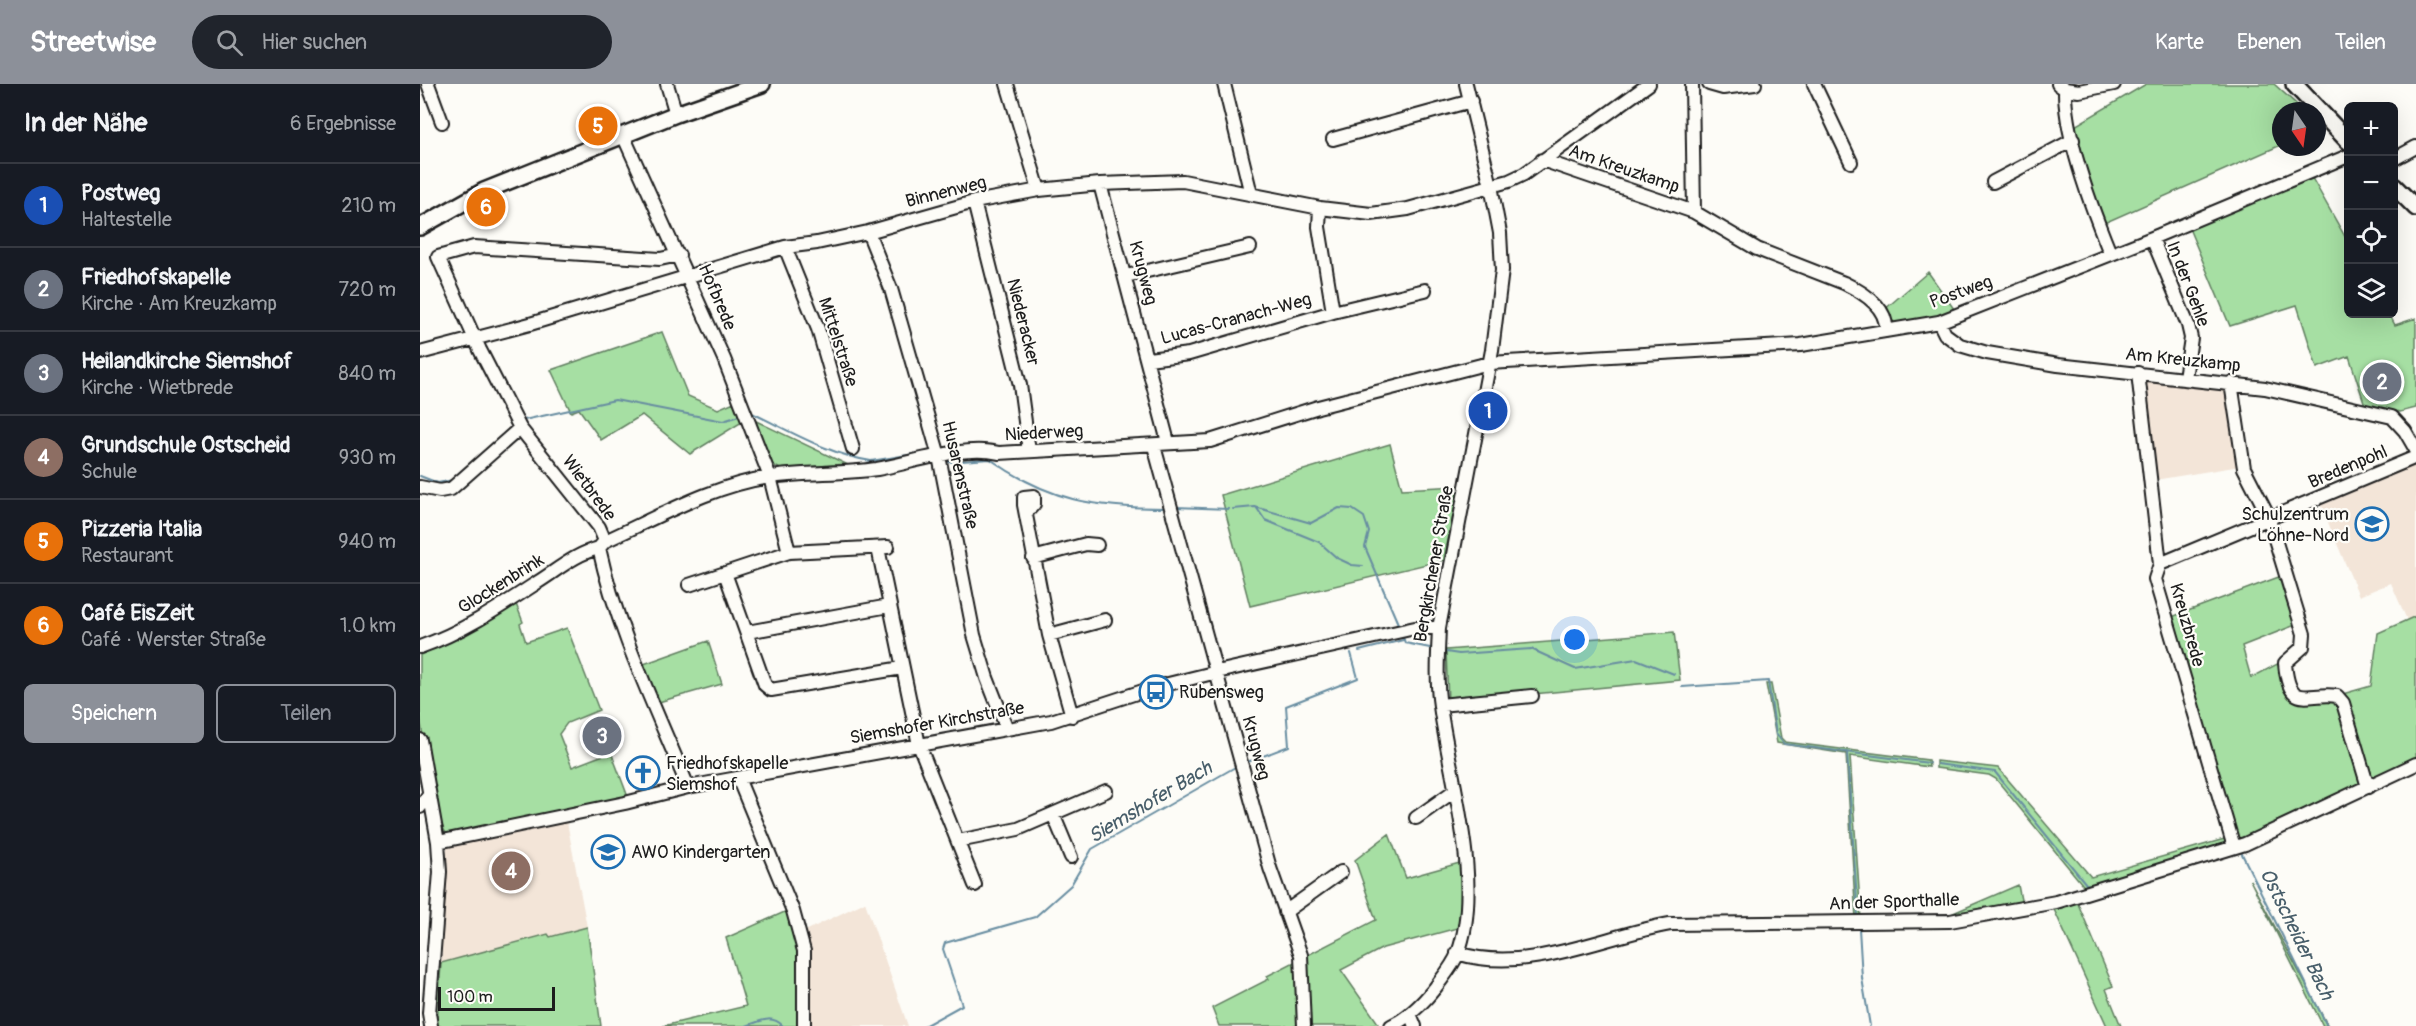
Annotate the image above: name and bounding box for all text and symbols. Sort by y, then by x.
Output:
search box [192,15,612,69]
text: Streetwise [30,25,156,60]
icon: search [213,26,246,59]
text: Hier suchen [261,28,367,56]
text: Karte [2155,29,2204,56]
text: Ebenen [2237,29,2302,56]
text: Teilen [2335,29,2386,56]
north arrow [2272,102,2326,156]
map controls [2344,102,2398,318]
button: + [2344,102,2398,156]
pin: 5 [578,104,618,148]
text: In der Nähe [24,107,147,139]
text: 6 Ergebnisse [290,111,396,136]
street label: Am Kreuzkamp [1566,139,1682,199]
button: − [2344,156,2398,210]
street label: Binnenweg [903,171,989,213]
text: Postweg [81,179,160,207]
pin: 6 [466,184,506,230]
text: 1 [40,193,47,218]
text: 210 m [341,193,396,218]
text: Haltestelle [81,207,172,232]
button: locate [2344,210,2398,264]
street label: Krugweg [1123,238,1163,308]
street label: In der Gehle [2161,238,2215,330]
street label: Hofbrede [693,260,741,334]
text: Friedhofskapelle [81,263,231,291]
button: layers [2344,264,2398,318]
street label: Postweg [1927,270,1995,314]
street label: Niederacker [1001,276,1045,368]
text: 2 [38,277,49,302]
text: 720 m [338,277,396,302]
street label: Lucas-Cranach-Weg [1158,288,1314,350]
text: Kirche · Am Kreuzkamp [81,291,277,316]
street label: Mittelstraße [813,294,863,390]
street label: Am Kreuzkamp [2124,343,2242,377]
text: Heilandkirche Siemshof [81,347,292,375]
pin: 2 [2362,360,2402,404]
text: 3 [38,361,49,386]
text: 840 m [339,361,396,386]
text: Kirche · Wietbrede [81,375,233,400]
pin: 1 [1468,388,1508,434]
street label: Husarenstraße [936,419,984,531]
street label: Niederweg [1004,419,1084,447]
text: Grundschule Ostscheid [81,431,291,459]
street label: Bredenpohl [2305,440,2391,494]
text: 4 [38,445,49,470]
text: 930 m [339,445,396,470]
street label: Wietbrede [557,451,621,526]
text: Schule [81,459,137,484]
street label: Bergkirchener Straße [1409,484,1459,644]
place label: Schulzentrum Löhne-Nord [2242,503,2349,547]
school or university icon: Schulzentrum Löhne-Nord [2354,506,2390,542]
text: Pizzeria Italia [81,515,202,543]
text: 5 [38,529,49,554]
text: 940 m [338,529,396,554]
text: Restaurant [81,543,173,568]
street label: Glockenbrink [454,548,549,619]
street label: Kreuzbrede [2164,581,2210,670]
text: Café EisZeit [81,599,194,627]
text: 6 [38,613,49,638]
text: 1.0 km [340,613,396,638]
your location [1560,625,1589,654]
text: Café · Werster Straße [81,627,266,652]
bus stop icon: Rubensweg [1138,674,1174,710]
place label: Rubensweg [1179,681,1264,704]
button: Speichern [24,684,204,743]
button: Teilen [216,684,396,743]
street label: Siemshofer Kirchstraße [848,696,1026,750]
street label: Krugweg [1236,713,1276,783]
pin: 3 [582,714,621,758]
place label: Friedhofskapelle Siemshof [666,752,788,796]
water label: Siemshofer Bach [1084,754,1218,849]
church icon: Friedhofskapelle Siemshof [625,755,661,791]
school or university icon: AWO Kindergarten [590,834,626,870]
place label: AWO Kindergarten [631,841,770,864]
pin: 4 [492,848,530,894]
water label: Ostscheider Bach [2254,864,2340,1005]
street label: An der Sporthalle [1828,888,1960,916]
scale bar [438,984,555,1012]
text: 100 m [447,987,493,1007]

